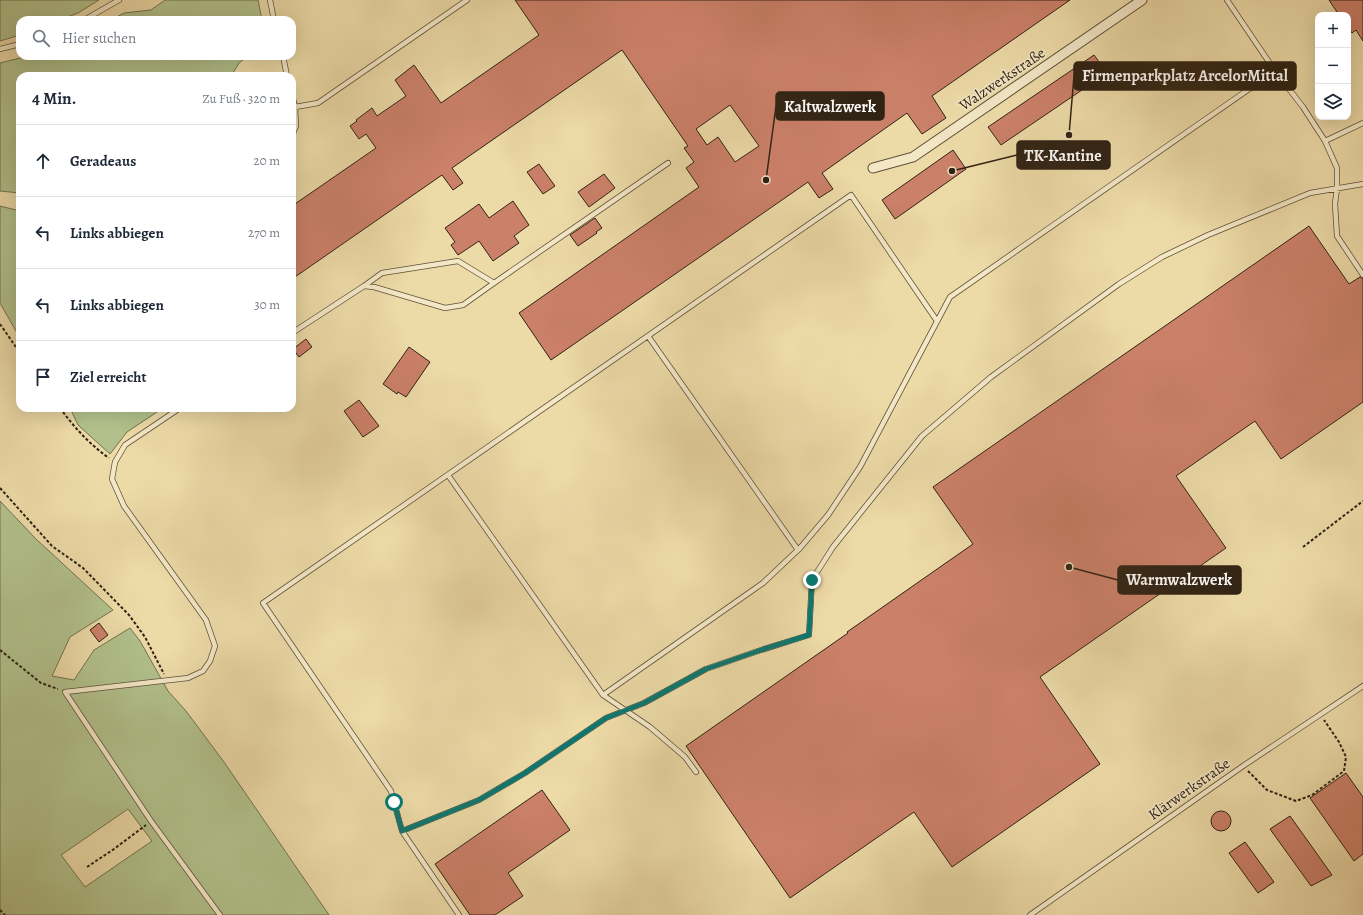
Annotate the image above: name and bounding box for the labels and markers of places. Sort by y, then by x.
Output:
callout: Firmenparkplatz ArcelorMittal [1074,62,1296,90]
callout: Kaltwalzwerk [776,92,884,120]
callout: TK-Kantine [1017,141,1110,169]
callout: Warmwalzwerk [1118,566,1241,594]

